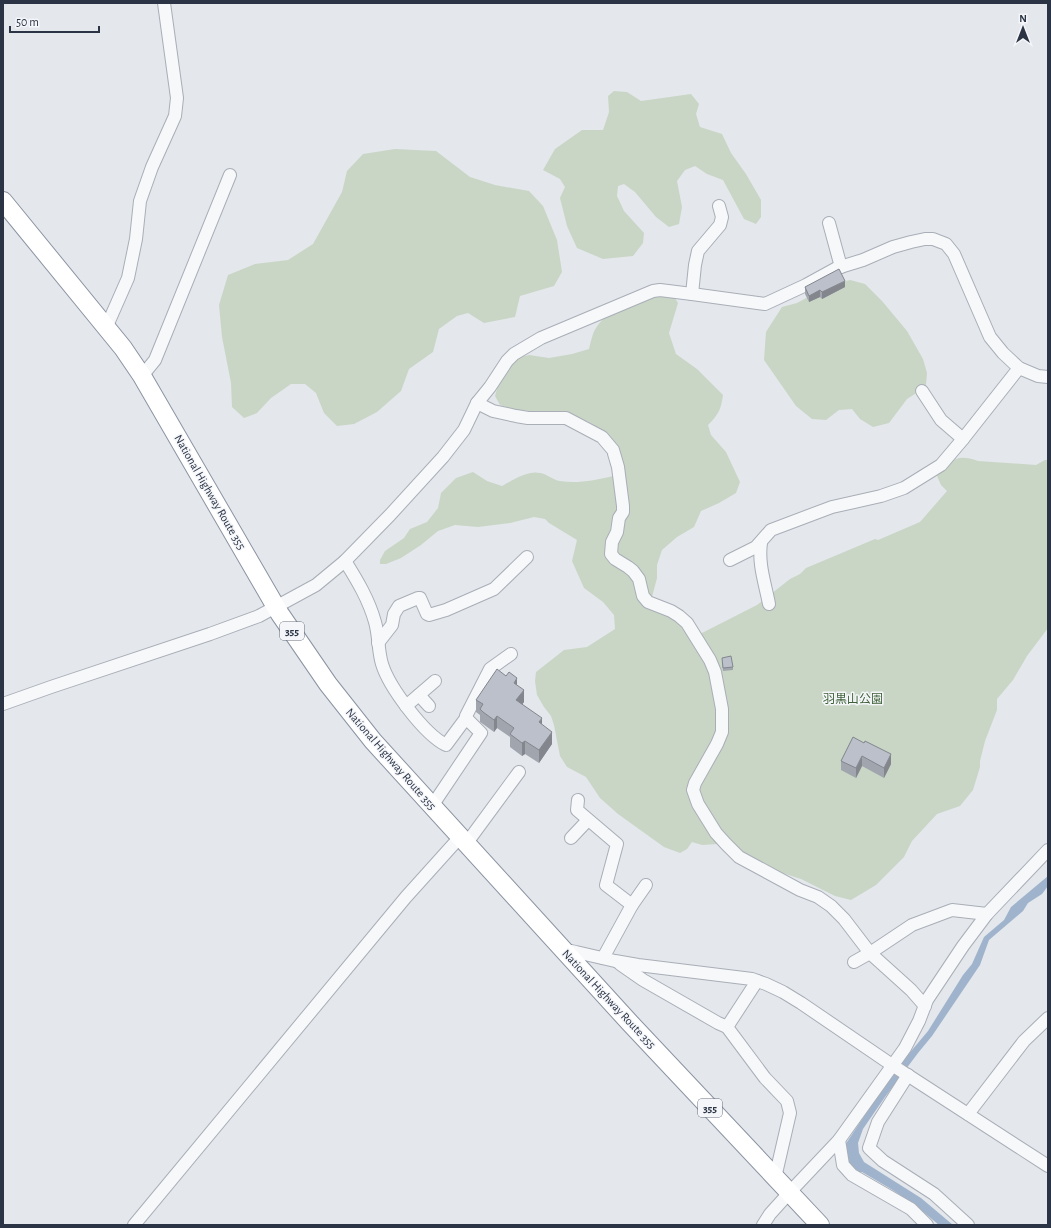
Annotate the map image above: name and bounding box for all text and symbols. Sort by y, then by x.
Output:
scale bar [10,8,99,34]
north arrow [1003,8,1043,48]
text: N [1019,13,1027,24]
text: 50 m [16,16,39,28]
street label: National Highway Route 355 [171,433,248,552]
road number: 355 [280,622,304,640]
park label: 羽黒山公園 [823,693,883,705]
street label: National Highway Route 355 [343,706,438,813]
street label: National Highway Route 355 [559,947,658,1051]
road number: 355 [698,1099,722,1117]

